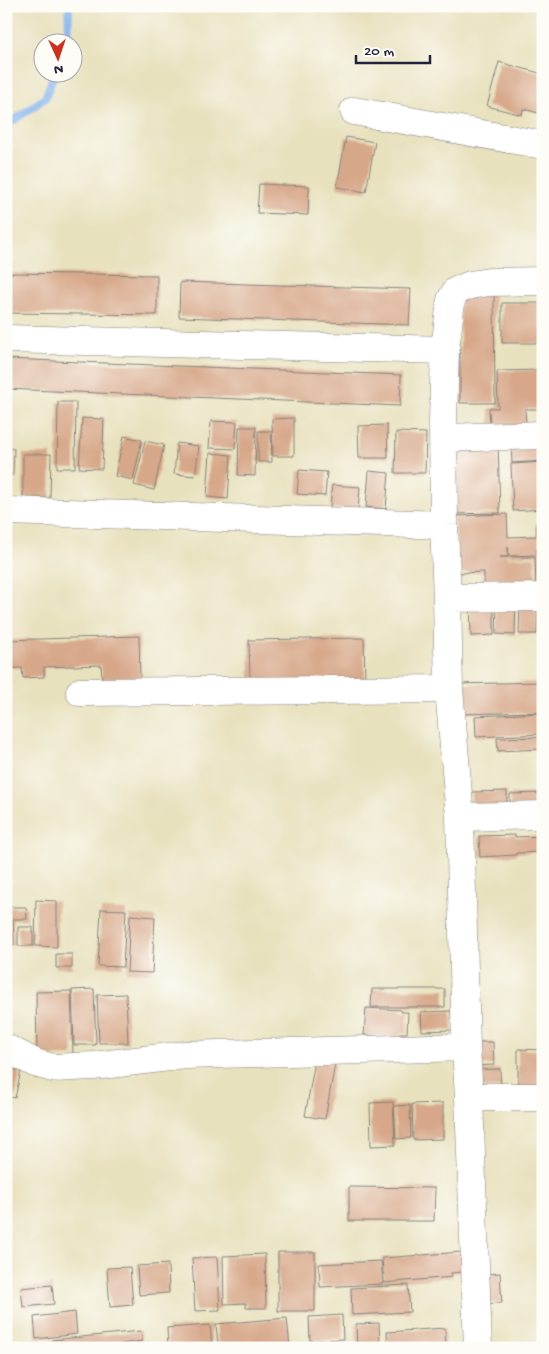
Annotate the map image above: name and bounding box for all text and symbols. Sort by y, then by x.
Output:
north arrow [32,32,82,82]
scale bar [356,32,430,64]
text: 20 m [364,43,394,61]
text: N [54,60,64,77]

